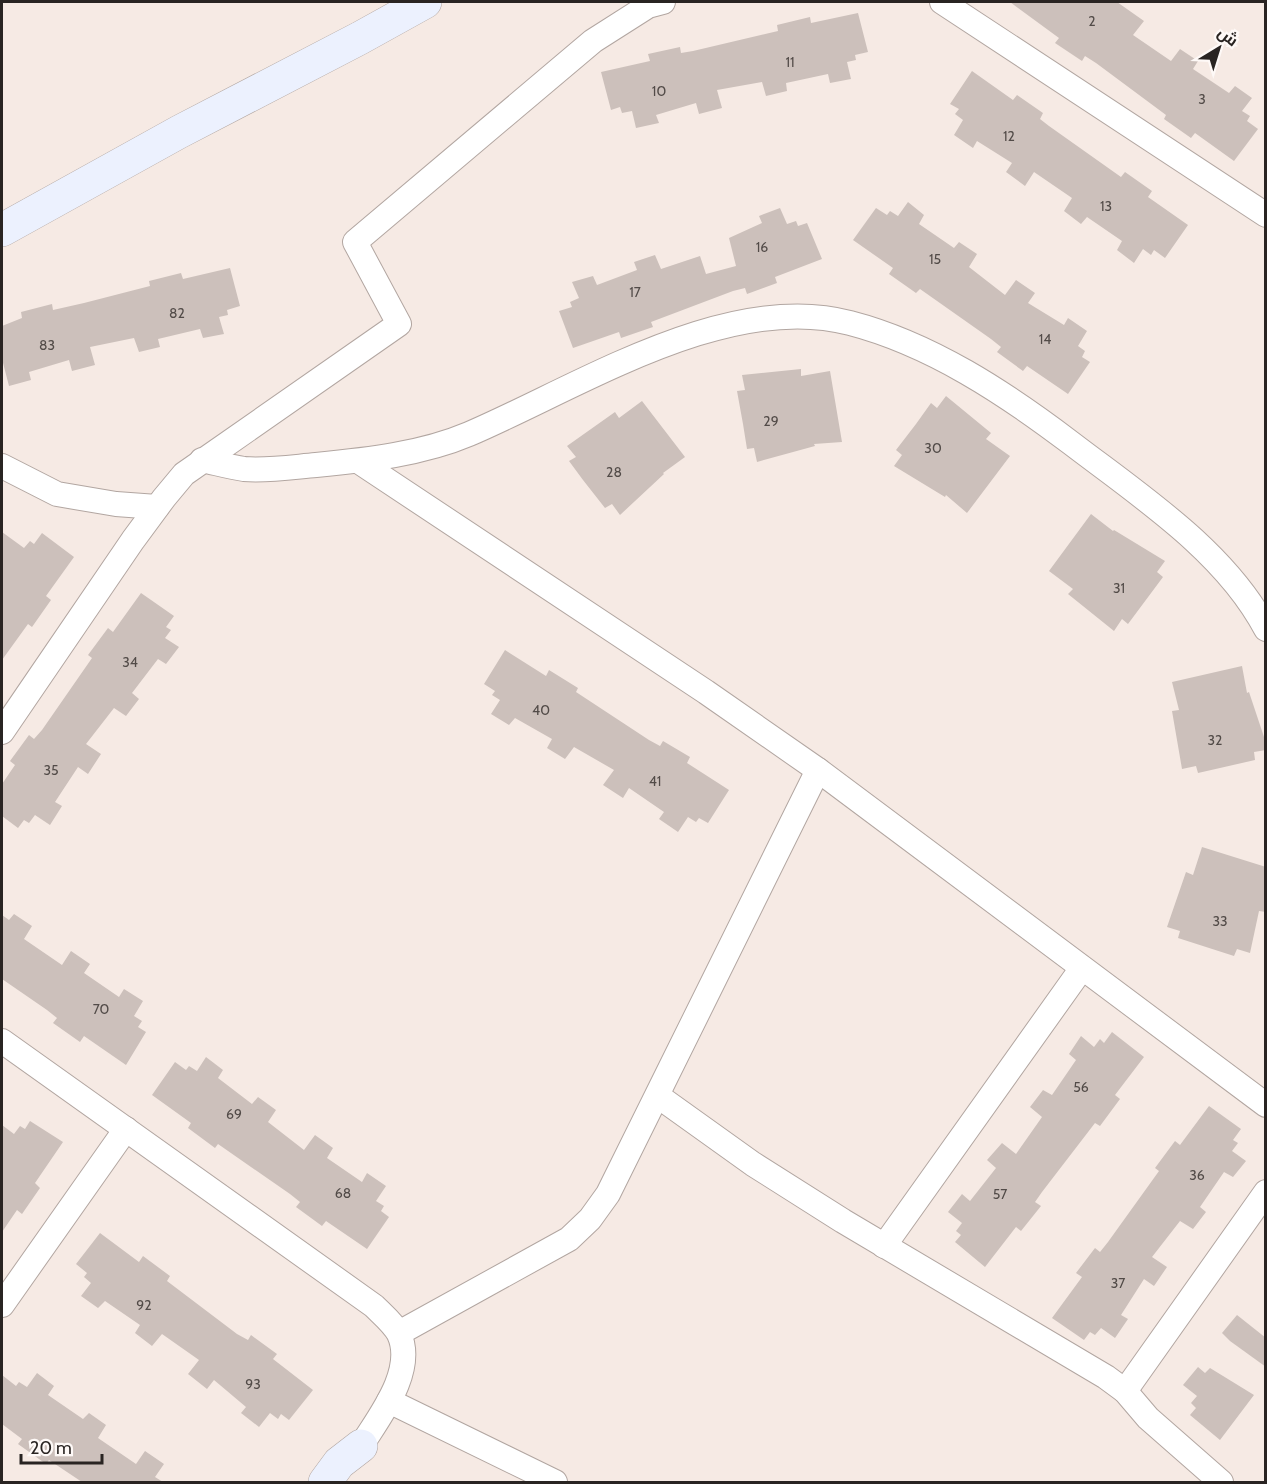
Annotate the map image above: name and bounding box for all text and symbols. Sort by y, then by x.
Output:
house number: 2 [1088,12,1096,30]
north arrow [1189,18,1249,78]
text: ش [1214,23,1242,50]
house number: 11 [785,53,795,71]
house number: 10 [652,82,666,100]
house number: 3 [1198,90,1206,108]
house number: 12 [1003,127,1015,145]
house number: 13 [1100,197,1112,215]
house number: 16 [756,238,768,256]
house number: 15 [929,250,941,268]
house number: 17 [629,283,641,301]
house number: 82 [169,304,185,322]
house number: 14 [1039,330,1051,348]
house number: 83 [39,336,55,354]
house number: 29 [763,412,779,430]
house number: 30 [924,439,942,457]
house number: 28 [606,463,622,481]
house number: 31 [1113,579,1125,597]
house number: 34 [122,653,138,671]
house number: 40 [532,701,550,719]
house number: 32 [1208,731,1222,749]
house number: 35 [43,761,59,779]
house number: 41 [649,772,661,790]
house number: 33 [1212,912,1228,930]
house number: 70 [93,1000,110,1018]
house number: 56 [1073,1078,1089,1096]
house number: 69 [226,1105,242,1123]
house number: 36 [1189,1166,1205,1184]
house number: 68 [335,1184,351,1202]
house number: 57 [993,1185,1007,1203]
house number: 37 [1111,1274,1125,1292]
house number: 92 [136,1296,152,1314]
house number: 93 [245,1375,261,1393]
scale bar [21,1427,102,1465]
text: 20 m [30,1437,72,1459]

